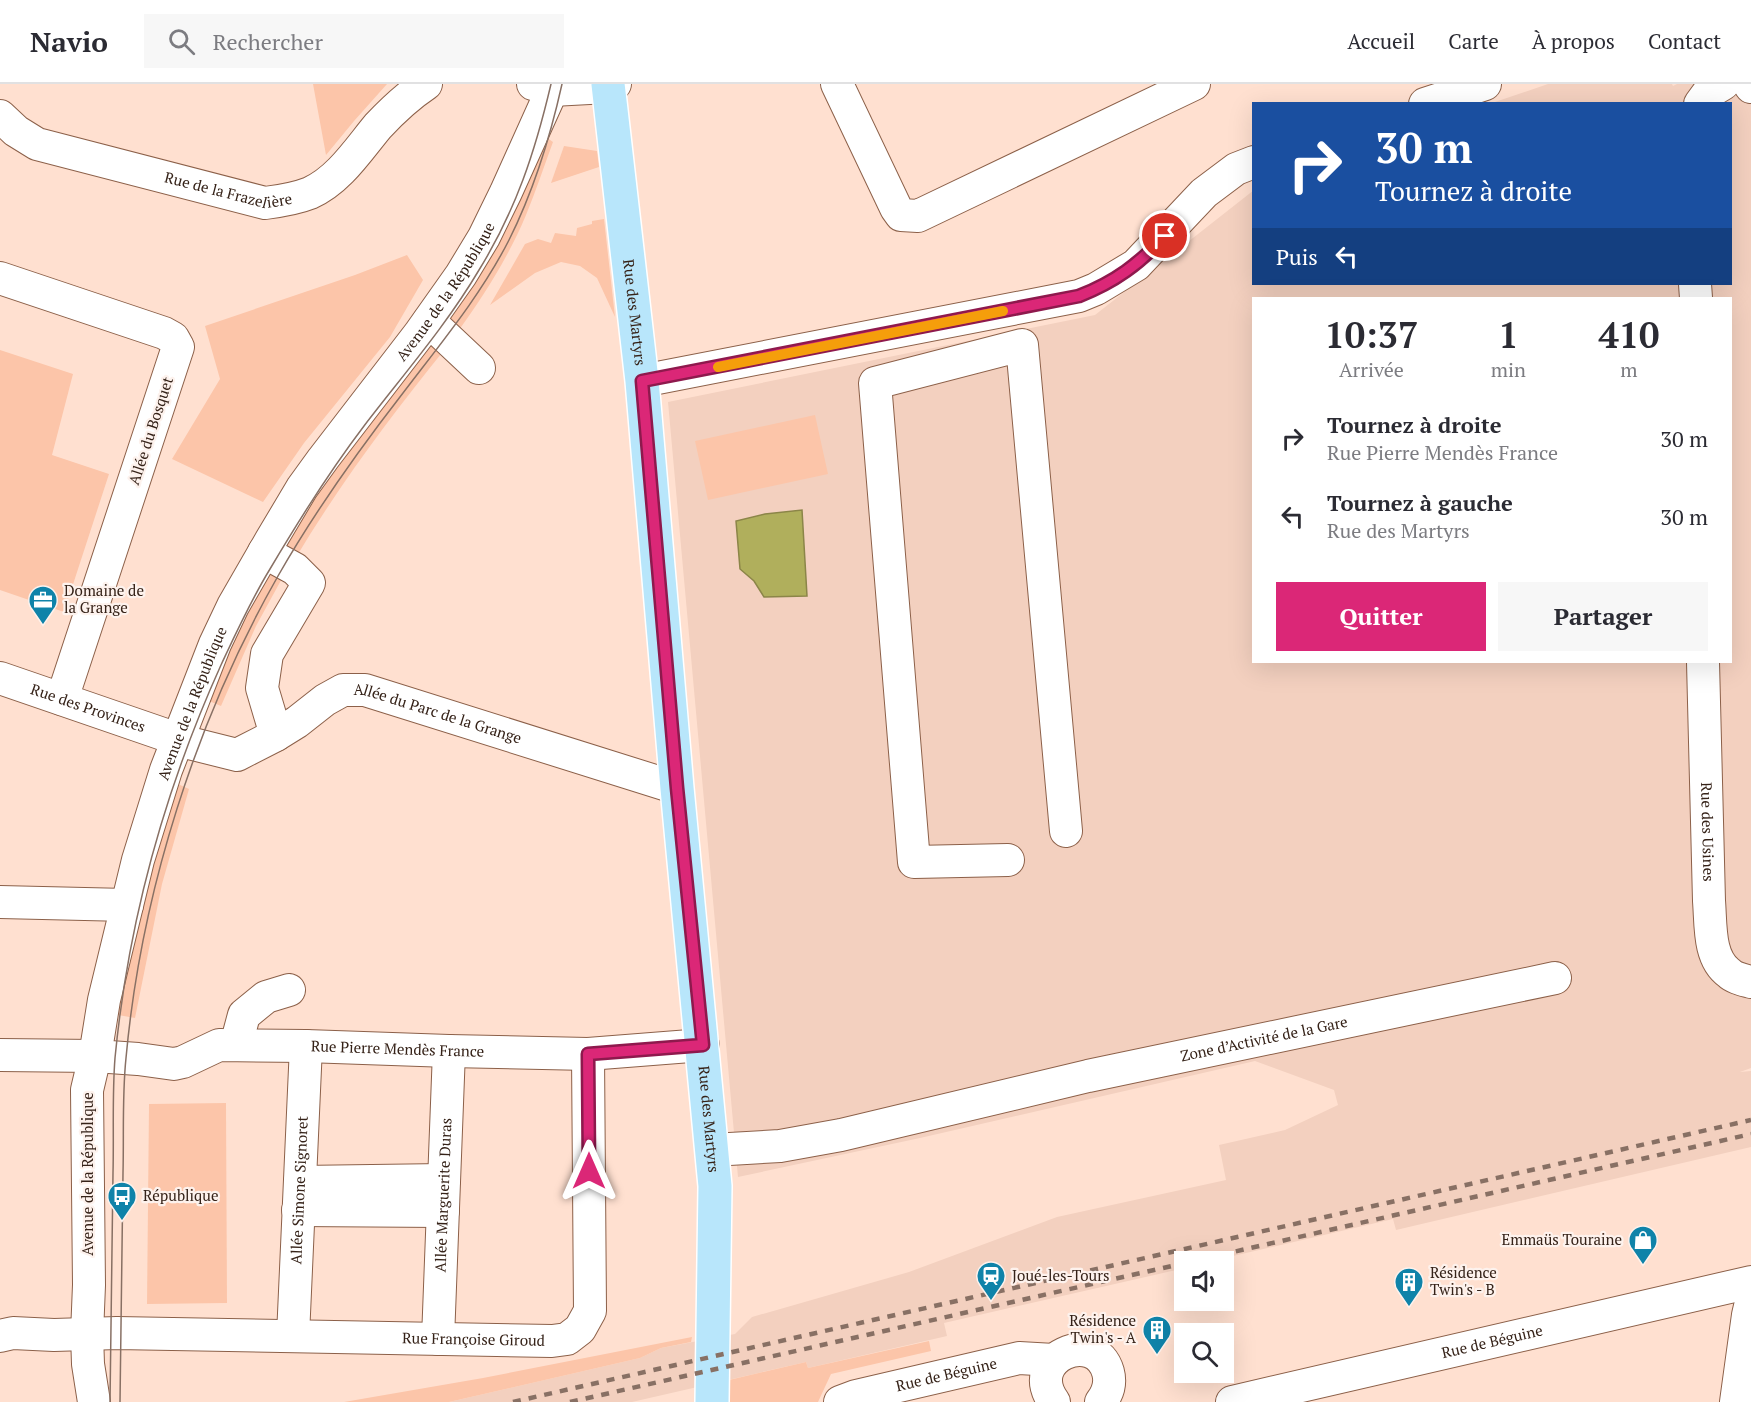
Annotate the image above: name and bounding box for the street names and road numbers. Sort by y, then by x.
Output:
street label: Rue de la Frazelière [163,166,294,212]
street label: Avenue de la République [391,219,499,365]
street label: Rue des Martyrs [619,258,651,367]
street label: Allée du Bosquet [123,374,177,487]
street label: Avenue de la République [152,623,231,783]
street label: Rue des Provinces [28,678,148,736]
street label: Allée du Parc de la Grange [353,679,524,748]
street label: Rue des Usines [1697,782,1720,882]
street label: Zone d’Activité de la Gare [1179,1011,1349,1065]
street label: Rue Pierre Mendès France [311,1035,484,1061]
street label: Rue des Martyrs [695,1065,725,1173]
street label: Avenue de la République [77,1092,97,1256]
street label: Allée Simone Signoret [285,1115,312,1265]
street label: Allée Marguerite Duras [430,1117,455,1273]
street label: Rue de Béguine [1439,1320,1544,1362]
street label: Rue Françoise Giroud [402,1327,545,1350]
street label: Rue de Béguine [894,1352,999,1395]

